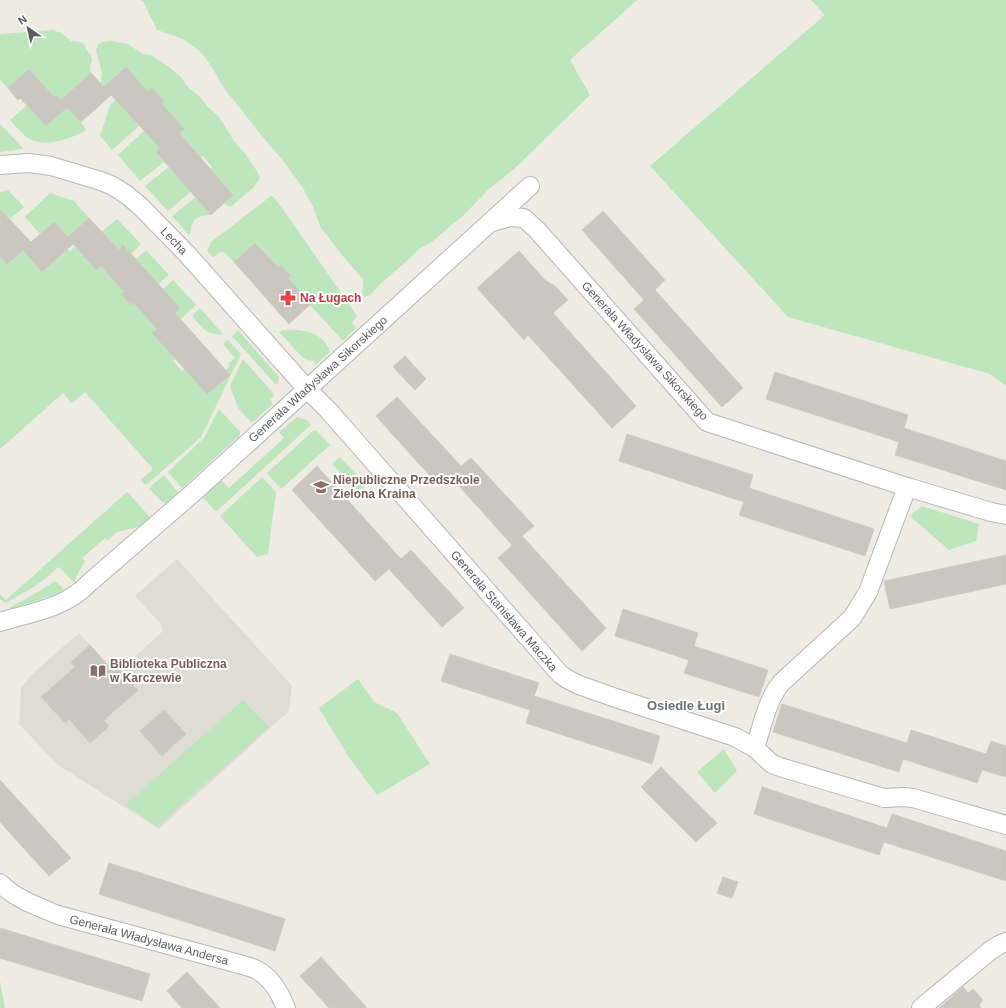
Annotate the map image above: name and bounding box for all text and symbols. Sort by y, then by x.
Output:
north arrow [8,8,48,48]
text: N [16,12,29,27]
street label: Lecha [158,224,191,258]
street label: Generała Władysława Sikorskiego [579,279,711,424]
pharmacy icon: Na Ługach [279,289,297,307]
place label: Na Ługach [300,291,361,305]
street label: Generała Władysława Sikorskiego [246,313,391,445]
place label: Niepubliczne Przedszkole Zielona Kraina [333,473,480,501]
school or university icon: Niepubliczne Przedszkole Zielona Kraina [312,478,330,496]
street label: Generała Stanisława Maczka [448,548,560,674]
place label: Biblioteka Publiczna w Karczewie [109,657,227,685]
library icon: Biblioteka Publiczna w Karczewie [89,662,107,680]
district label: Osiedle Ługi [647,698,725,713]
street label: Generała Władysława Andersa [68,912,230,968]

